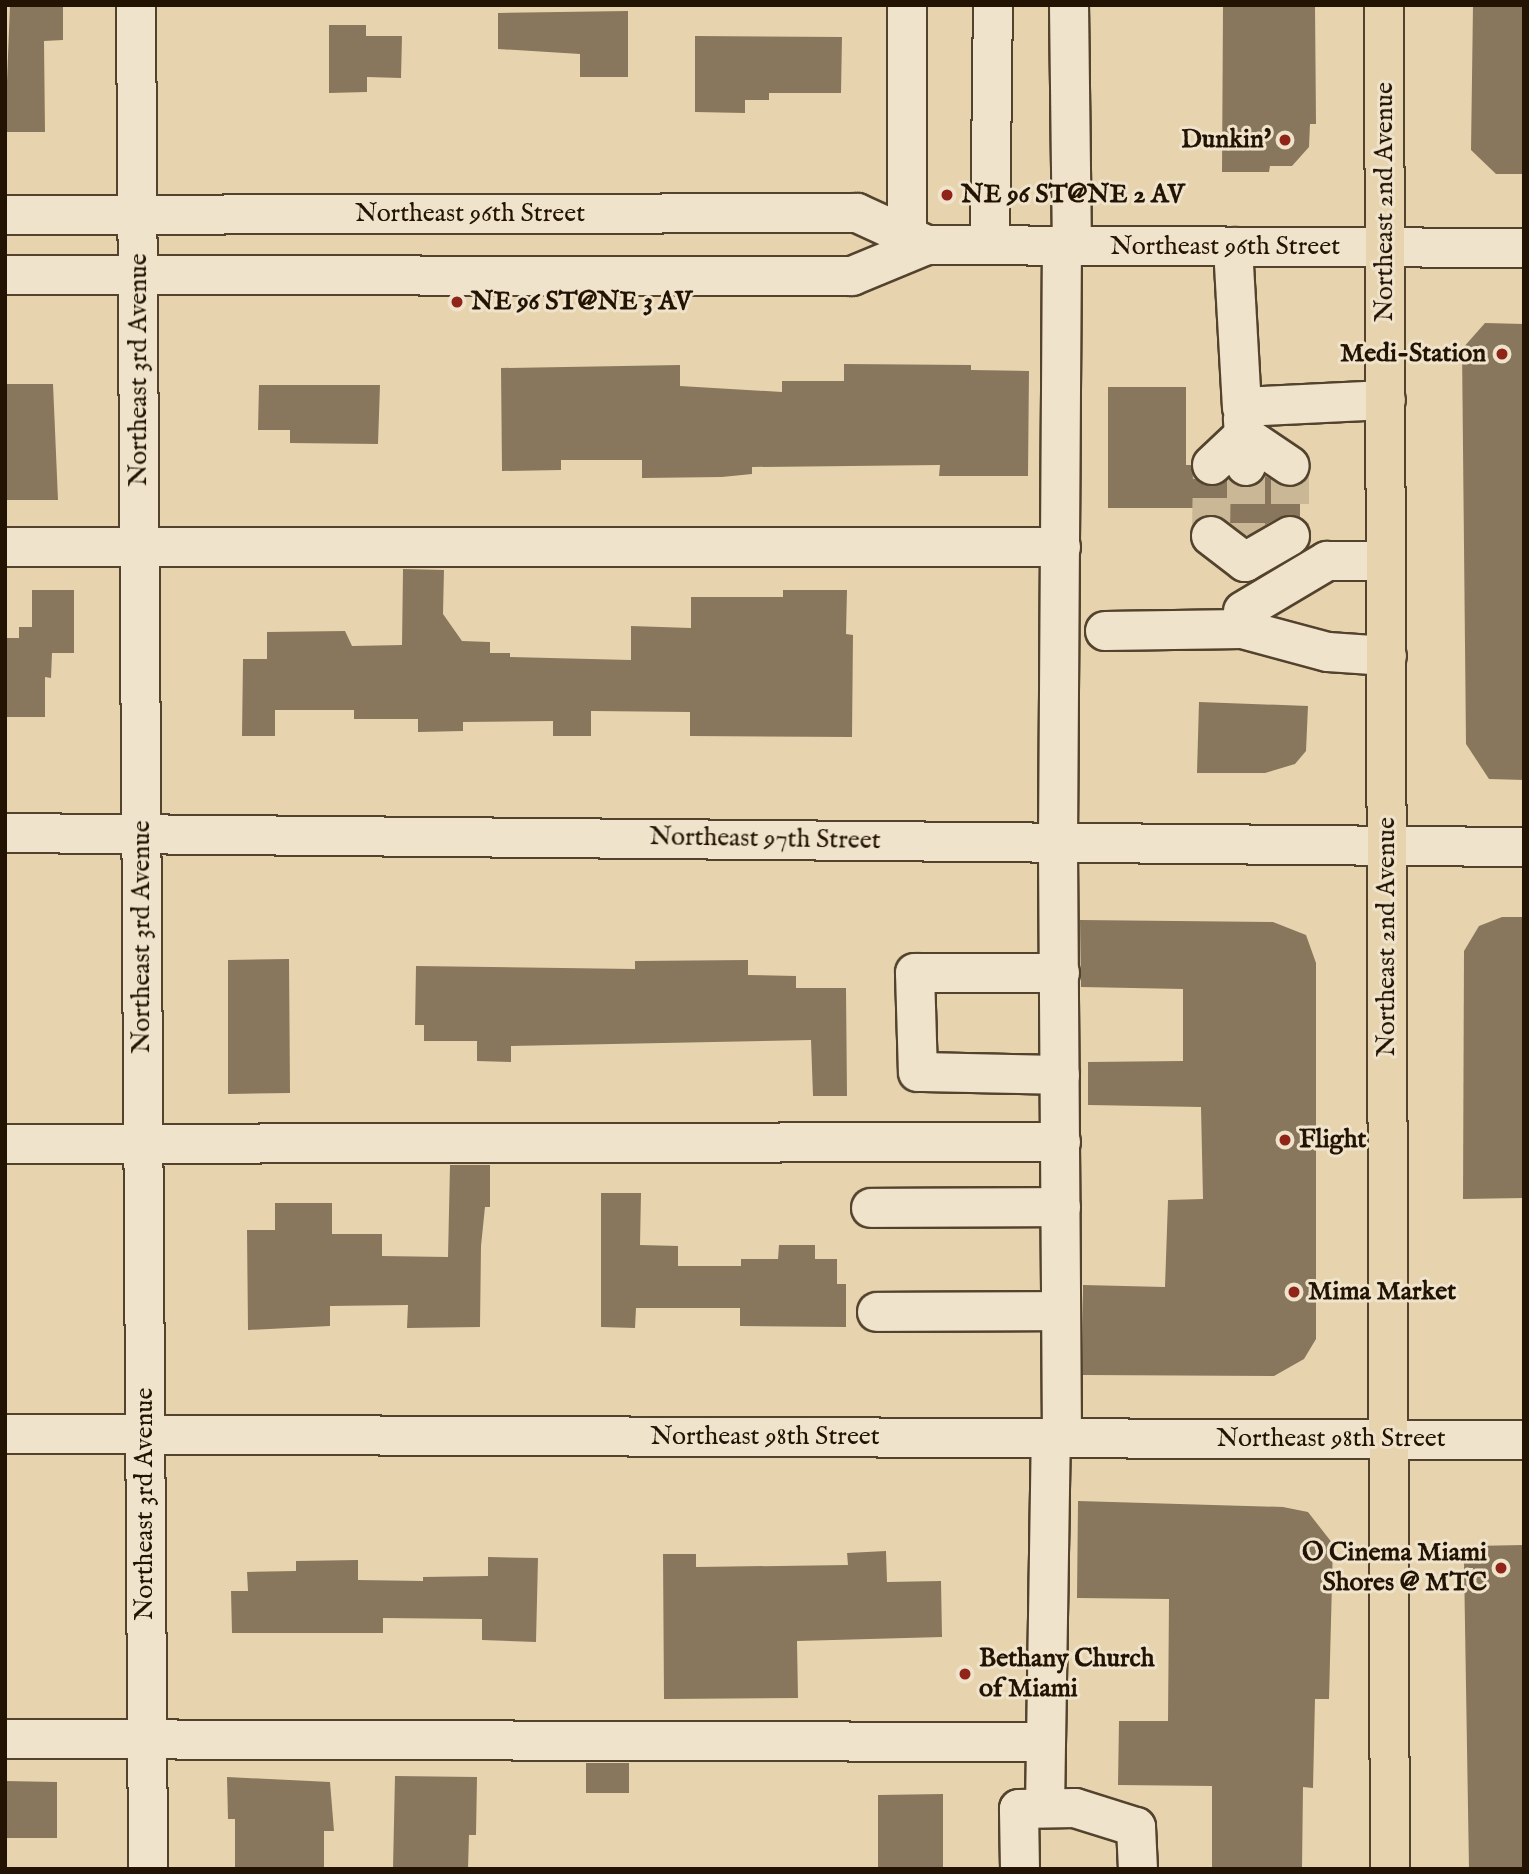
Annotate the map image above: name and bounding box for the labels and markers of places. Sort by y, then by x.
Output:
place label: Dunkin' [1181,124,1271,156]
marker: Dunkin' [1277,132,1293,148]
place label: NE 96 ST@NE 2 AV [961,179,1184,211]
marker: NE 96 ST@NE 2 AV [939,187,955,203]
place label: NE 96 ST@NE 3 AV [471,286,692,318]
marker: NE 96 ST@NE 3 AV [449,294,465,310]
place label: Medi-Station [1340,338,1486,370]
marker: Medi-Station [1492,344,1512,364]
place label: Flight [1299,1124,1366,1156]
marker: Flight [1277,1132,1293,1148]
place label: Mima Market [1308,1276,1456,1308]
marker: Mima Market [1286,1284,1302,1300]
place label: O Cinema Miami Shores @ MTC [1302,1537,1487,1598]
marker: O Cinema Miami Shores @ MTC [1493,1560,1509,1576]
place label: Bethany Church of Miami [979,1643,1155,1704]
marker: Bethany Church of Miami [957,1666,973,1682]

